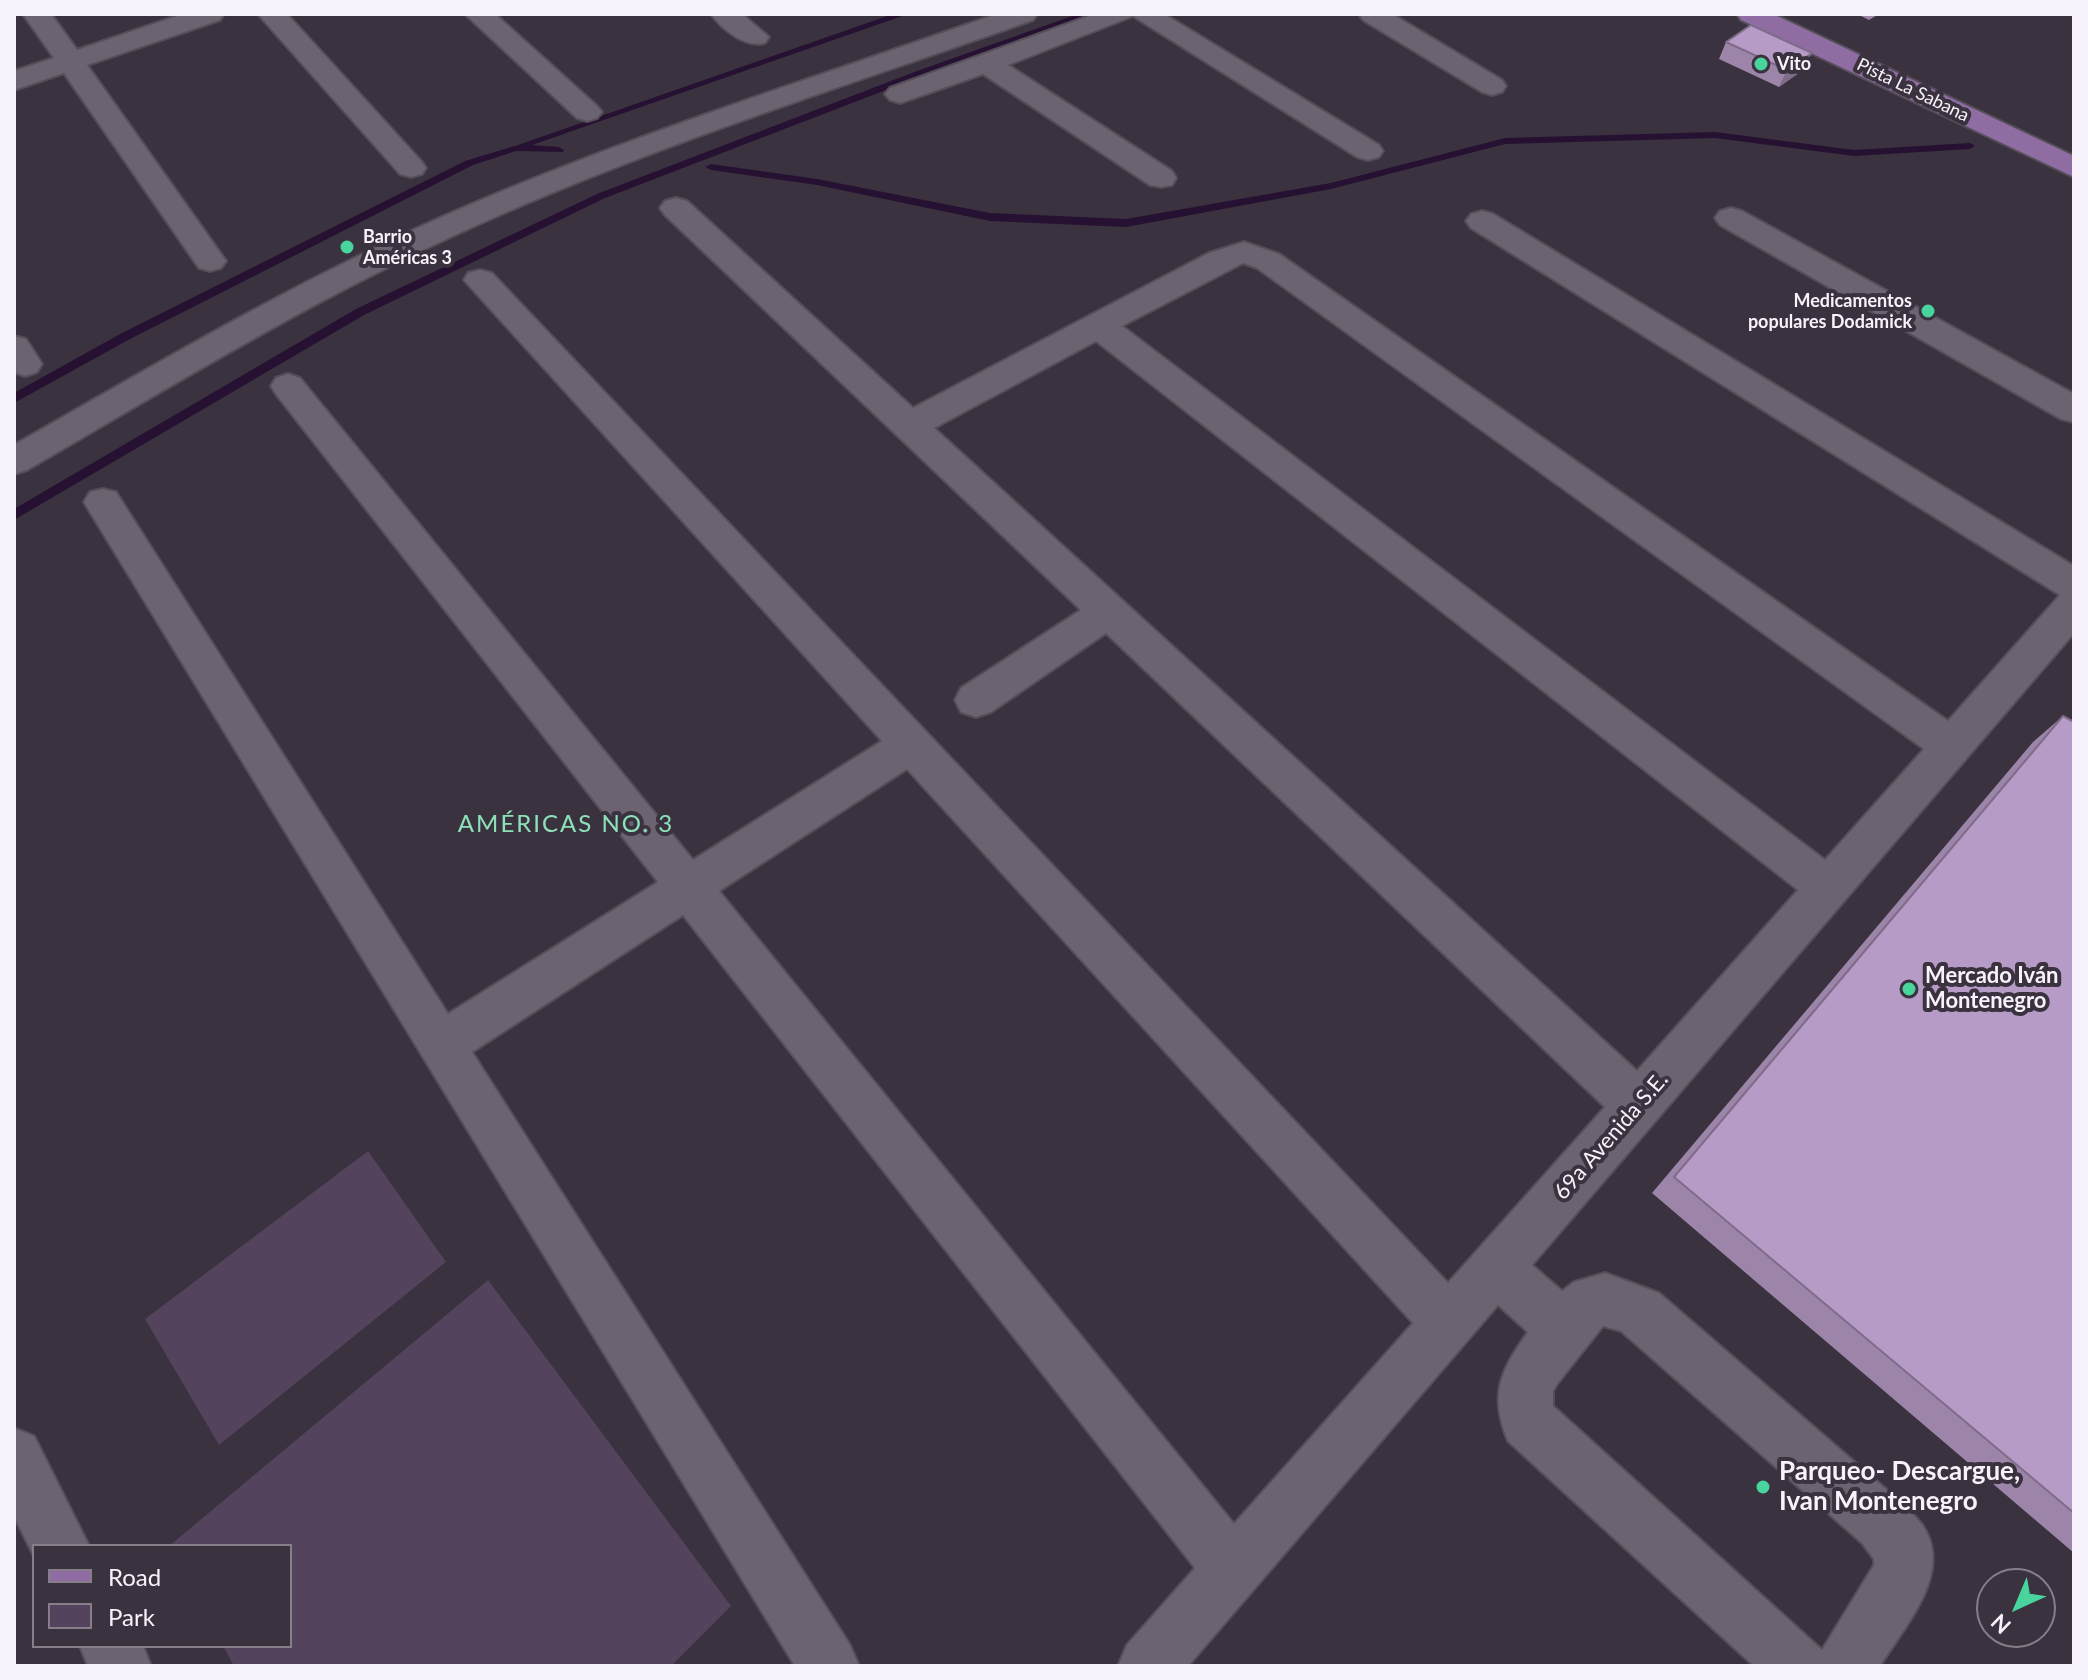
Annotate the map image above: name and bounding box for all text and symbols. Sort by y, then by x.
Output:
place label: Vito [1777,53,1811,75]
street label: Pista La Sabana [1853,53,1973,127]
marker: Vito [1752,55,1770,73]
place label: Barrio Américas 3 [363,226,452,268]
marker: Barrio Américas 3 [338,238,356,256]
place label: Medicamentos populares Dodamick [1748,290,1912,332]
marker: Medicamentos populares Dodamick [1919,302,1937,320]
district label: AMÉRICAS NO. 3 [458,810,674,838]
place label: Mercado Iván Montenegro [1925,963,2059,1014]
marker: Mercado Iván Montenegro [1900,980,1918,998]
street label: 69a Avenida S.E. [1548,1067,1674,1205]
place label: Parqueo- Descargue, Ivan Montenegro [1779,1456,2020,1518]
marker: Parqueo- Descargue, Ivan Montenegro [1754,1478,1772,1496]
legend [32,1544,292,1648]
text: Road [108,1562,161,1591]
north arrow [1976,1568,2056,1648]
text: Park [108,1602,155,1631]
text: N [1985,1609,2016,1640]

